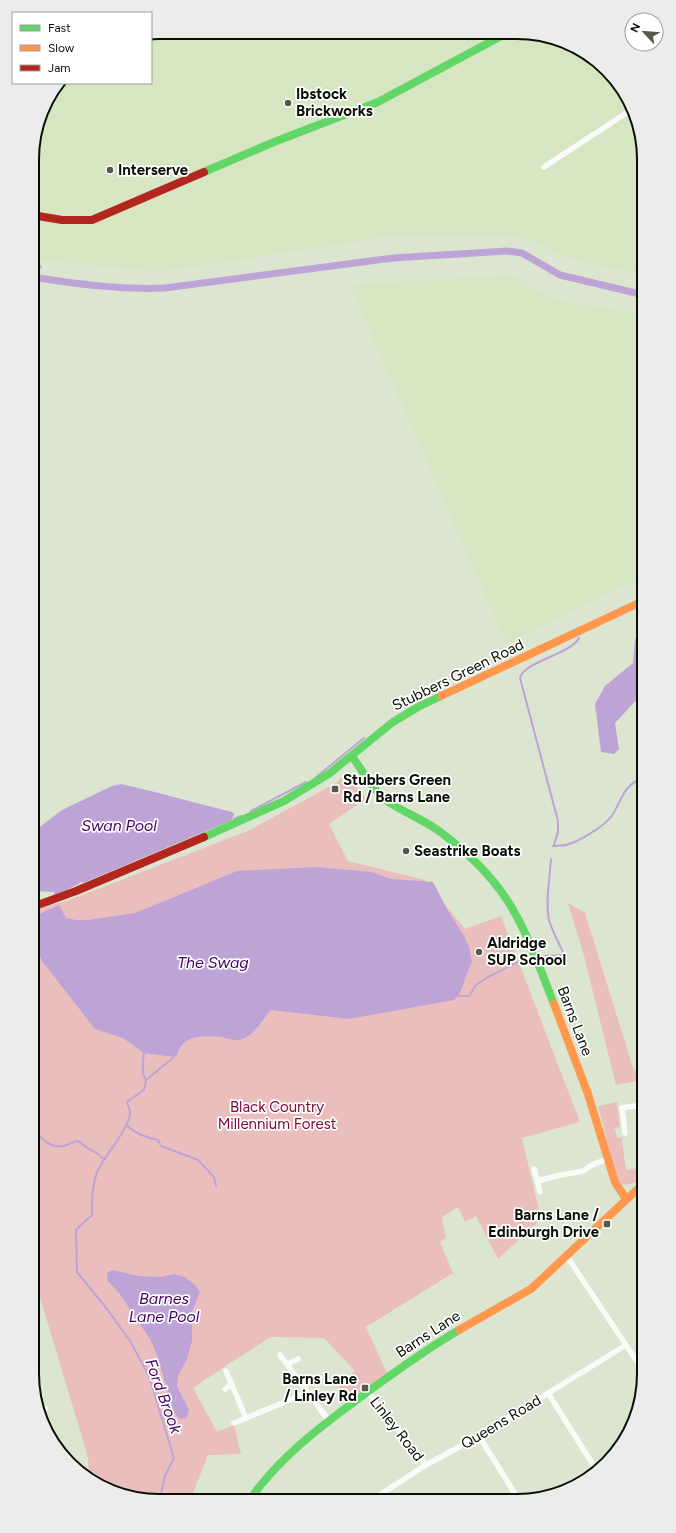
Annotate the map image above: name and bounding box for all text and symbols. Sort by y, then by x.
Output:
legend [12,12,152,84]
north arrow [624,12,664,52]
text: Fast [48,21,71,35]
text: N [628,21,643,35]
text: Slow [48,41,75,55]
text: Jam [48,61,71,75]
place label: Ibstock Brickworks [296,85,373,120]
marker: Ibstock Brickworks [283,98,293,108]
place label: Interserve [118,161,189,179]
marker: Interserve [105,165,115,175]
street label: Stubbers Green Road [389,635,527,715]
place label: Stubbers Green Rd / Barns Lane [343,771,451,806]
marker: Stubbers Green Rd / Barns Lane [330,784,340,794]
water label: Swan Pool [81,816,157,835]
place label: Seastrike Boats [414,842,521,860]
marker: Seastrike Boats [401,846,411,856]
place label: Aldridge SUP School [487,934,566,969]
marker: Aldridge SUP School [474,947,484,957]
water label: The Swag [177,953,249,972]
street label: Barns Lane [554,984,596,1058]
park label: Black Country Millennium Forest [218,1098,337,1133]
place label: Barns Lane / Edinburgh Drive [488,1206,600,1241]
marker: Barns Lane / Edinburgh Drive [602,1219,612,1229]
water label: Barnes Lane Pool [129,1289,200,1326]
street label: Barns Lane [392,1307,464,1361]
water label: Ford Brook [141,1356,186,1437]
place label: Barns Lane / Linley Rd [282,1370,358,1405]
marker: Barns Lane / Linley Rd [360,1383,370,1393]
street label: Queens Road [458,1391,544,1453]
street label: Linley Road [366,1393,428,1465]

